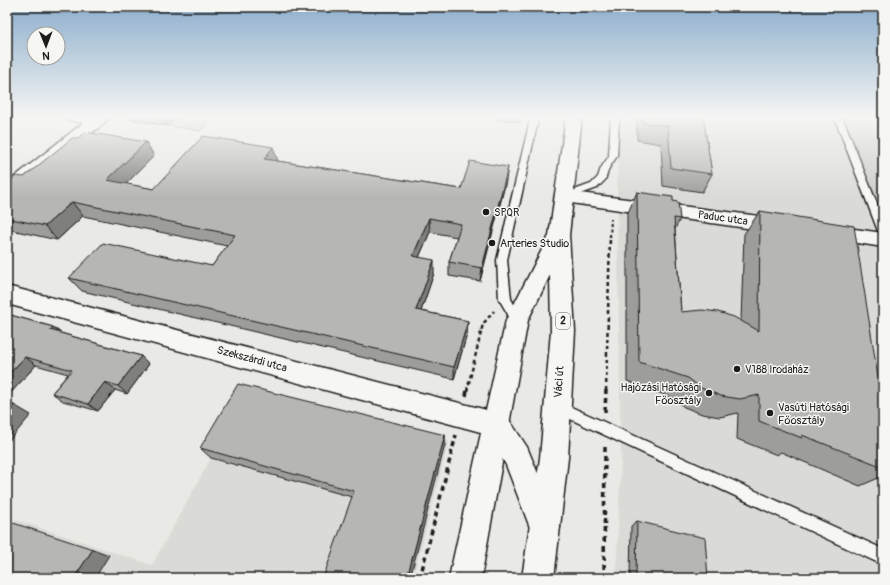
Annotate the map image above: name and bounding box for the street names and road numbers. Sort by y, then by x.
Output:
street label: Paduc utca [697,208,749,228]
road number: 2 [556,313,570,329]
street label: Szekszárdi utca [216,343,288,375]
street label: Váci út [551,365,567,398]

